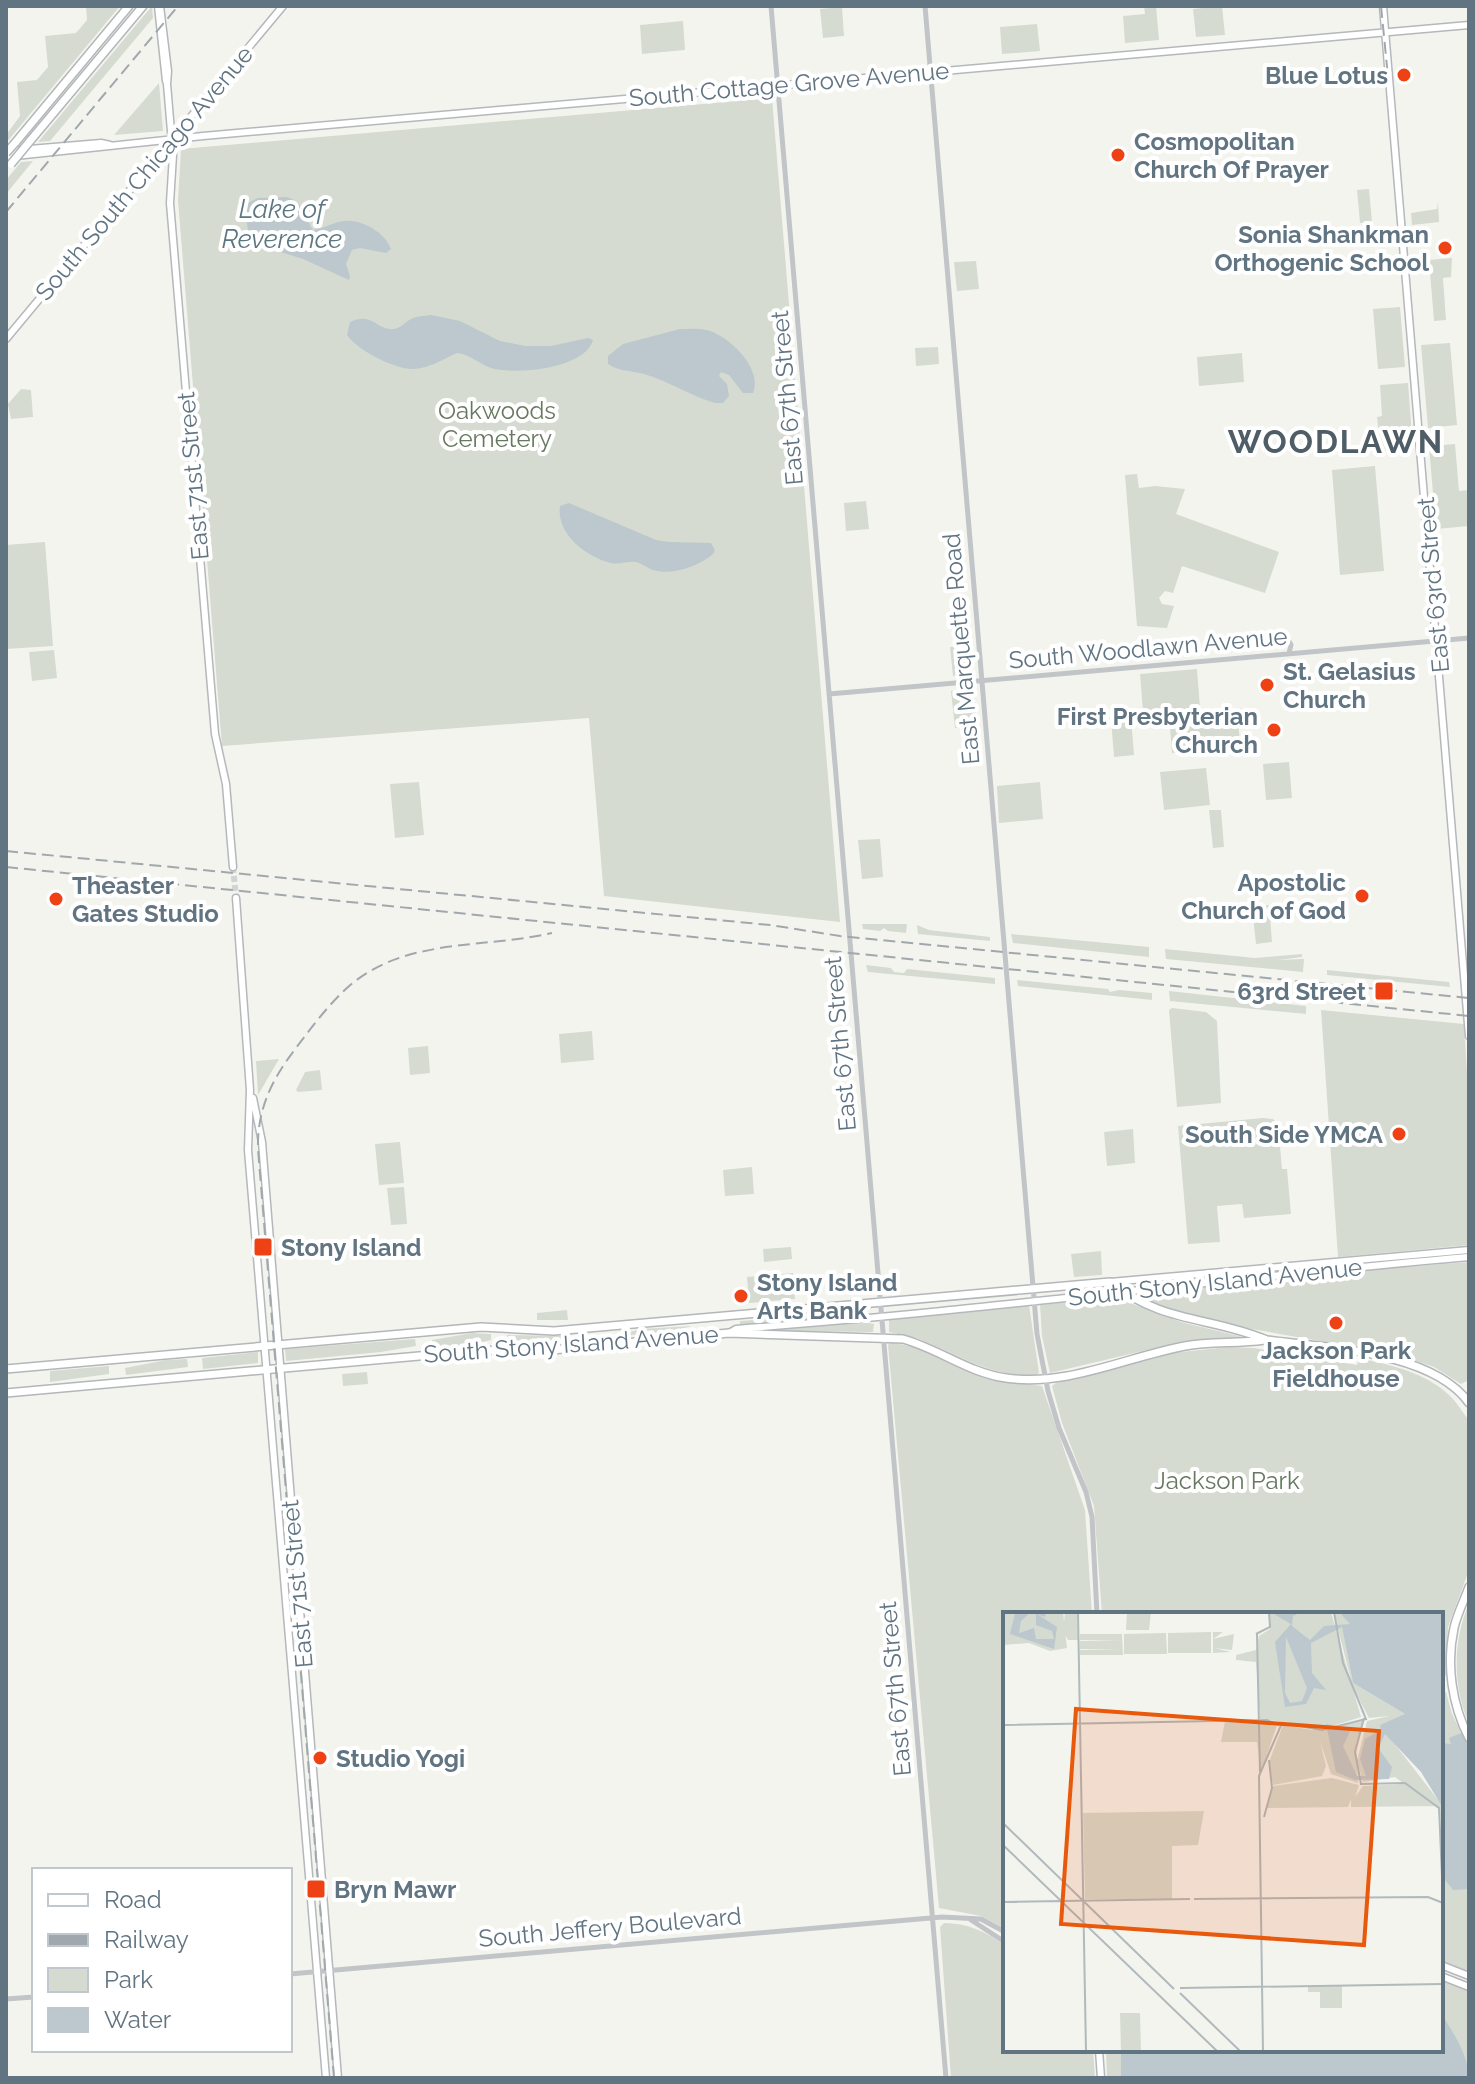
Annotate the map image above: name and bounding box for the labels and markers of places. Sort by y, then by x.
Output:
place label: Blue Lotus [1265,61,1388,90]
marker: Blue Lotus [1395,66,1413,84]
place label: Cosmopolitan Church Of Prayer [1134,127,1329,184]
marker: Cosmopolitan Church Of Prayer [1109,146,1127,164]
place label: Sonia Shankman Orthogenic School [1214,220,1429,277]
marker: Sonia Shankman Orthogenic School [1436,239,1454,257]
place label: St. Gelasius Church [1283,657,1416,714]
marker: St. Gelasius Church [1258,676,1276,694]
place label: First Presbyterian Church [1057,702,1258,759]
marker: First Presbyterian Church [1265,721,1283,739]
place label: Apostolic Church of God [1181,868,1346,925]
place label: Theaster Gates Studio [72,871,219,928]
marker: Apostolic Church of God [1353,887,1371,905]
marker: Theaster Gates Studio [47,890,65,908]
place label: 63rd Street [1237,977,1366,1006]
marker: 63rd Street [1373,980,1395,1002]
place label: South Side YMCA [1185,1120,1384,1149]
marker: South Side YMCA [1390,1125,1408,1143]
place label: Stony Island [281,1233,422,1262]
marker: Stony Island [252,1236,274,1258]
place label: Stony Island Arts Bank [757,1268,898,1325]
marker: Stony Island Arts Bank [732,1287,750,1305]
marker: Jackson Park Fieldhouse [1327,1314,1345,1332]
place label: Jackson Park Fieldhouse [1261,1336,1412,1393]
place label: Studio Yogi [336,1744,465,1773]
marker: Studio Yogi [311,1749,329,1767]
place label: Bryn Mawr [334,1875,456,1904]
marker: Bryn Mawr [305,1878,327,1900]

